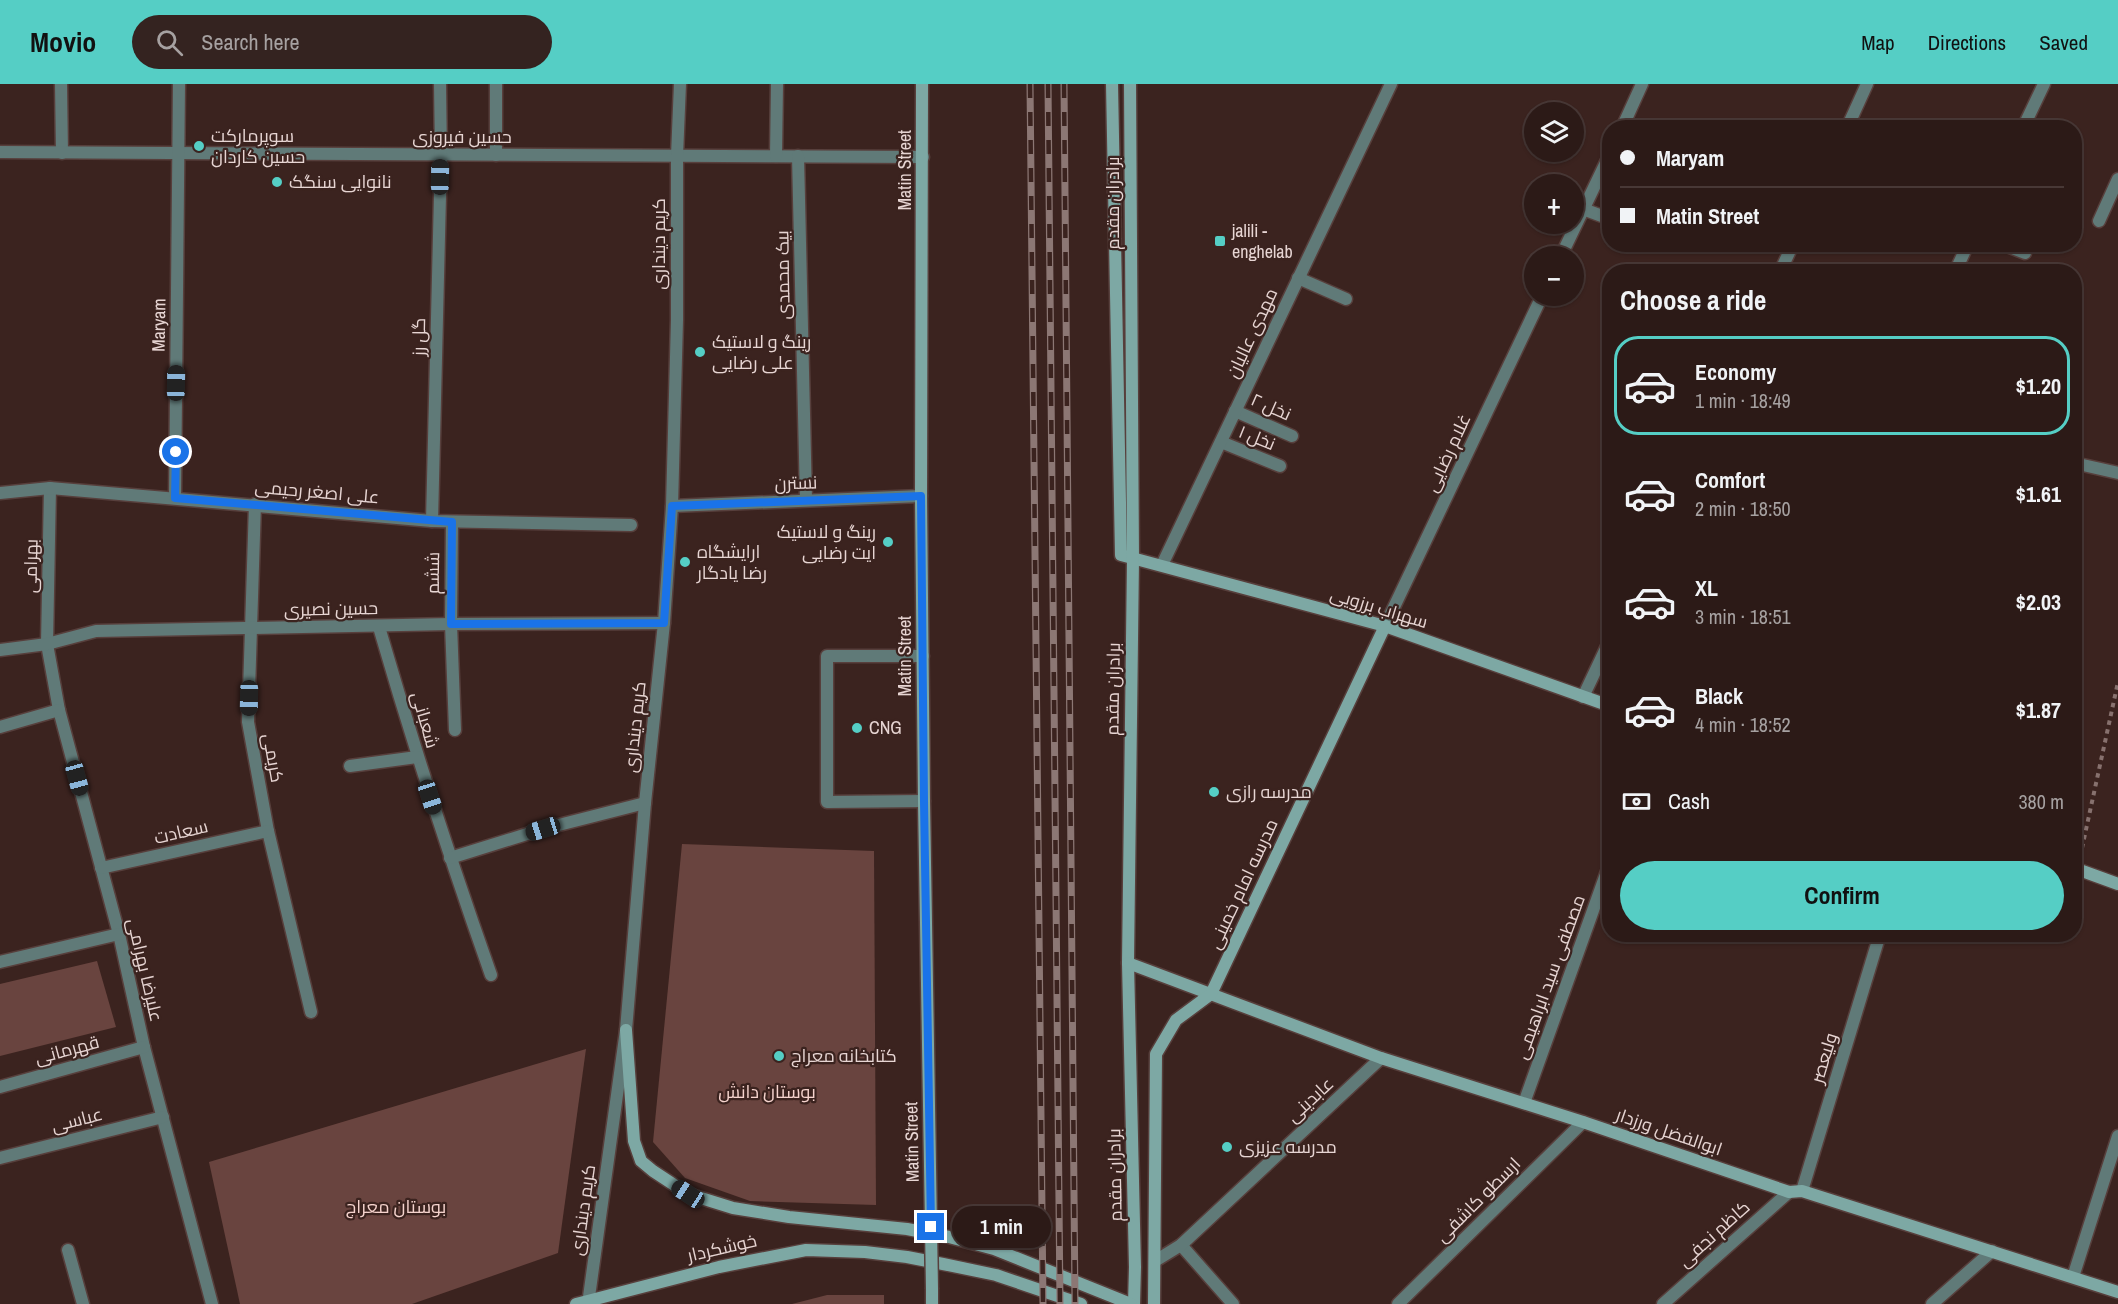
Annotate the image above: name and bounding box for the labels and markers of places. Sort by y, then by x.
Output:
place label: سوپرمارکت حسین کاردان [211,123,305,169]
marker: سوپرمارکت حسین کاردان [192,139,206,153]
place label: نانوایی سنگک [289,169,392,194]
marker: نانوایی سنگک [270,175,284,189]
place label: jalili - enghelab [1231,218,1293,264]
marker: jalili - enghelab [1213,234,1227,248]
place label: رینگ و لاستیک علی رضایی [712,329,811,375]
marker: رینگ و لاستیک علی رضایی [693,345,707,359]
place label: رینگ و لاستیک ایت رضایی [777,519,876,565]
marker: رینگ و لاستیک ایت رضایی [881,535,895,549]
place label: ارایشگاه رضا یادگار [696,539,767,585]
marker: ارایشگاه رضا یادگار [678,555,692,569]
place label: CNG [869,715,902,740]
marker: CNG [850,721,864,735]
place label: مدرسه رازی [1226,779,1312,804]
marker: مدرسه رازی [1207,785,1221,799]
place label: کتابخانه معراج [791,1043,897,1068]
marker: کتابخانه معراج [772,1049,786,1063]
place label: مدرسه عزیزی [1239,1134,1337,1159]
marker: مدرسه عزیزی [1220,1140,1234,1154]

